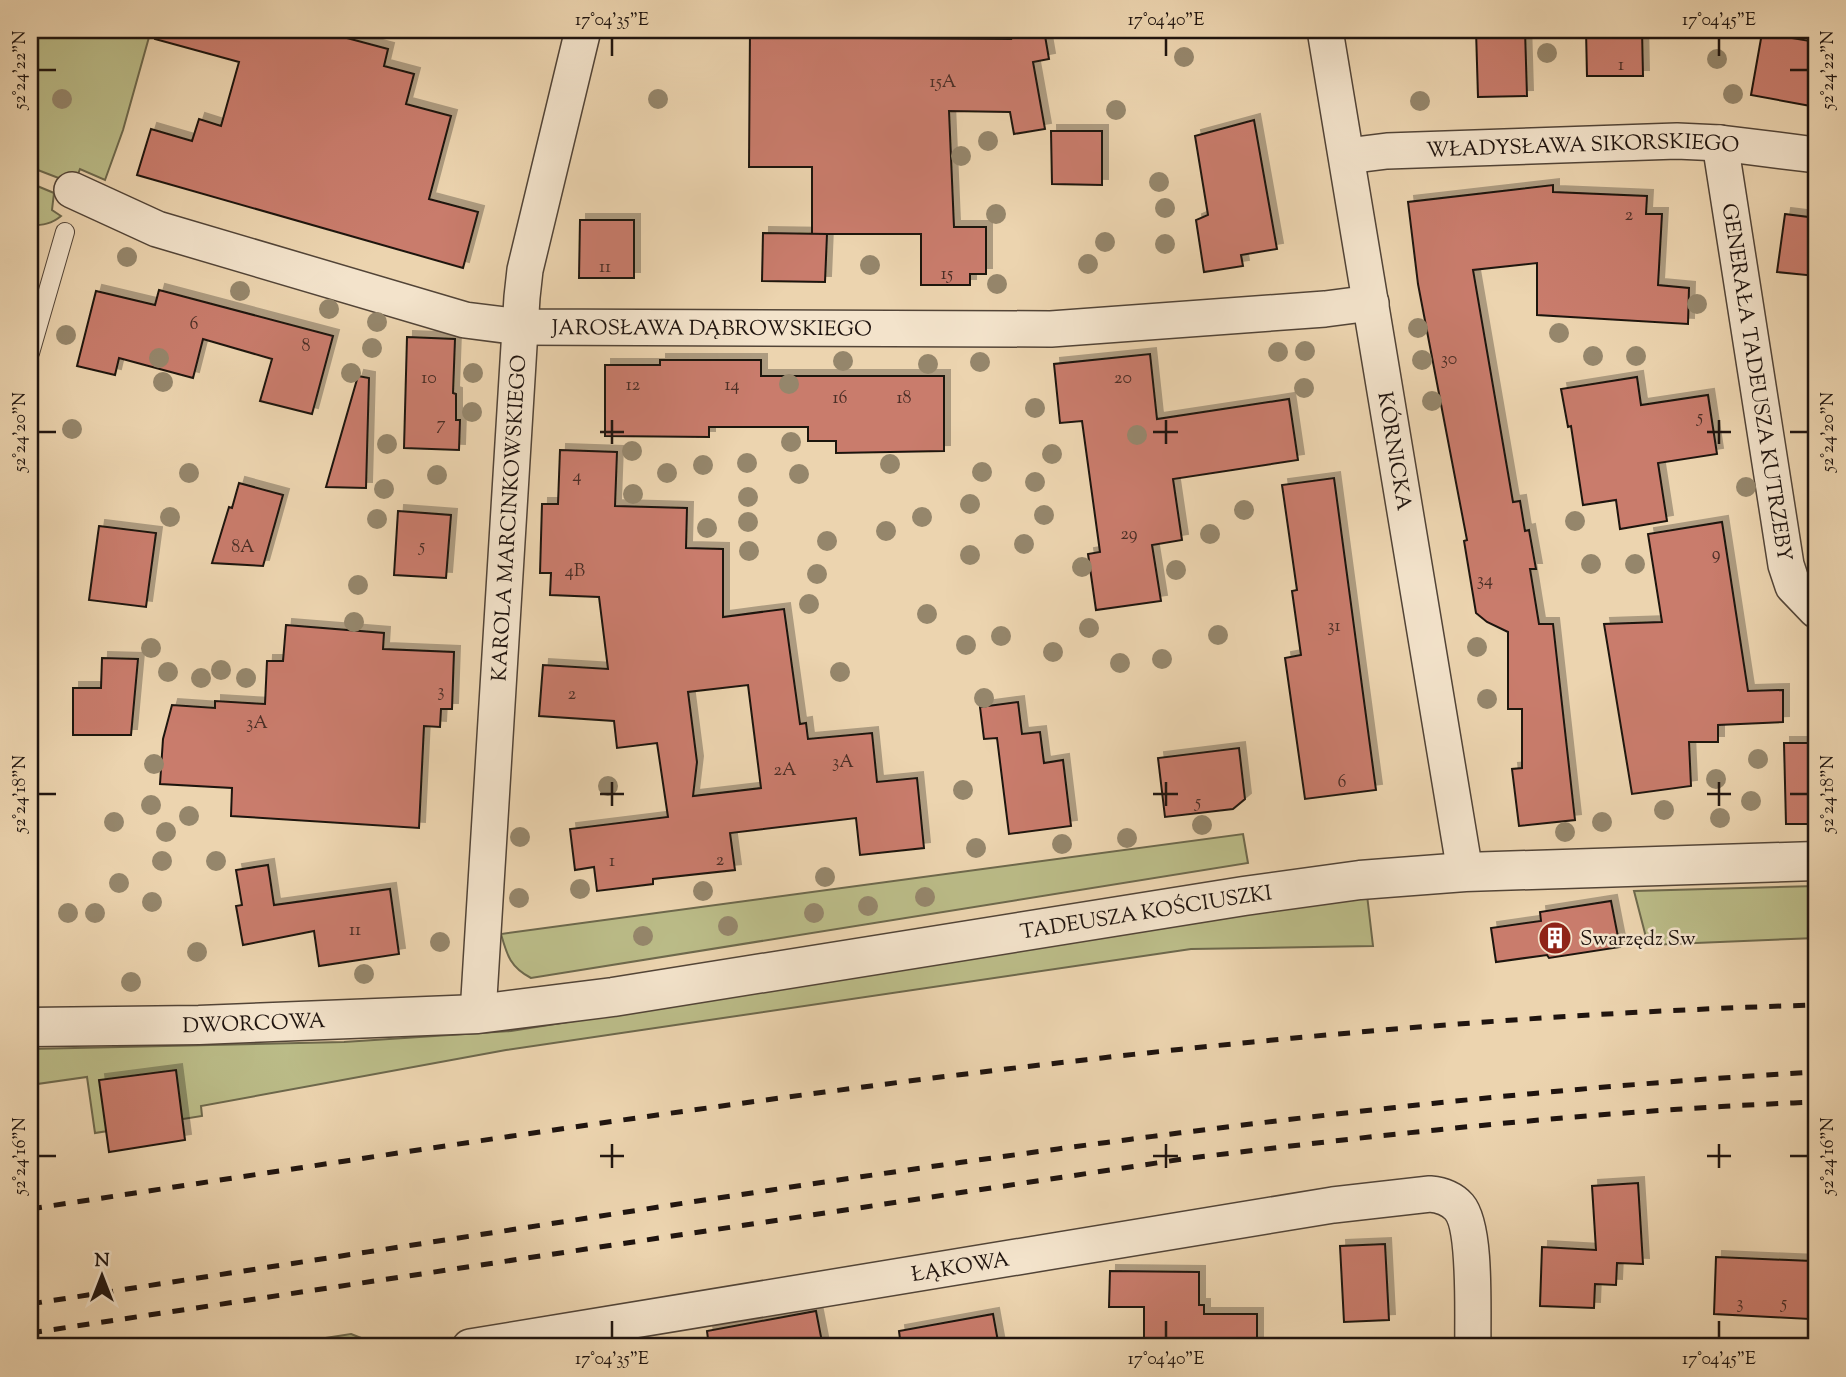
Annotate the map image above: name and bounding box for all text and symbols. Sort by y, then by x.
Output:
text: 17°04'35"E [575,8,649,34]
text: 17°04'40"E [1128,8,1204,34]
text: 17°04'45"E [1682,8,1756,34]
text: 52°24'22"N [8,30,34,111]
text: 52°24'22"N [1816,30,1842,111]
house number: 1 [1618,53,1624,79]
house number: 15A [930,70,957,96]
street label: WŁADYSŁAWA SIKORSKIEGO [1425,128,1741,167]
street label: GENERAŁA TADEUSZA KUTRZEBY [1713,201,1798,564]
house number: 2 [1625,203,1634,229]
house number: 11 [599,255,611,281]
house number: 15 [941,262,953,288]
house number: 6 [190,312,199,338]
street label: JAROSŁAWA DĄBROWSKIEGO [551,314,872,345]
house number: 8 [302,334,311,360]
house number: 30 [1441,347,1457,373]
street label: KAROLA MARCINKOWSKIEGO [485,354,535,682]
house number: 10 [421,366,437,392]
house number: 20 [1114,366,1132,392]
house number: 12 [626,373,641,399]
house number: 14 [724,373,740,399]
house number: 16 [832,386,848,412]
house number: 18 [896,386,912,412]
street label: KÓRNICKA [1368,390,1418,513]
text: 52°24'20"N [8,392,34,473]
text: 52°24'20"N [1816,392,1842,473]
house number: 5 [1696,405,1703,431]
house number: 7 [436,412,446,438]
house number: 4 [572,464,582,490]
house number: 29 [1120,522,1138,548]
house number: 5 [418,534,425,560]
house number: 8A [231,535,255,561]
house number: 9 [1712,542,1721,568]
house number: 4B [565,559,585,585]
house number: 34 [1477,568,1493,594]
house number: 31 [1327,614,1341,640]
house number: 3 [437,679,445,705]
house number: 2 [568,682,577,708]
house number: 3A [246,711,268,737]
house number: 3A [832,750,854,776]
text: 52°24'18"N [8,755,34,834]
text: 52°24'18"N [1816,755,1842,834]
house number: 2A [773,758,797,784]
house number: 6 [1338,770,1347,796]
house number: 5 [1194,790,1201,816]
house number: 2 [716,848,725,874]
house number: 1 [609,849,615,875]
street label: TADEUSZA KOŚCIUSZKI [1018,879,1274,949]
house number: 11 [349,918,361,944]
building icon: Swarzędz Sw [1536,919,1574,957]
place label: Swarzędz Sw [1580,925,1696,955]
street label: DWORCOWA [182,1007,326,1042]
text: 52°24'16"N [8,1117,34,1196]
text: 52°24'16"N [1816,1117,1842,1196]
north arrow [66,1240,136,1310]
street label: ŁĄKOWA [909,1245,1012,1291]
text: N [94,1248,110,1275]
house number: 3 [1736,1291,1744,1317]
house number: 5 [1780,1291,1787,1317]
text: 17°04'35"E [575,1347,649,1373]
text: 17°04'40"E [1128,1347,1204,1373]
text: 17°04'45"E [1682,1347,1756,1373]

